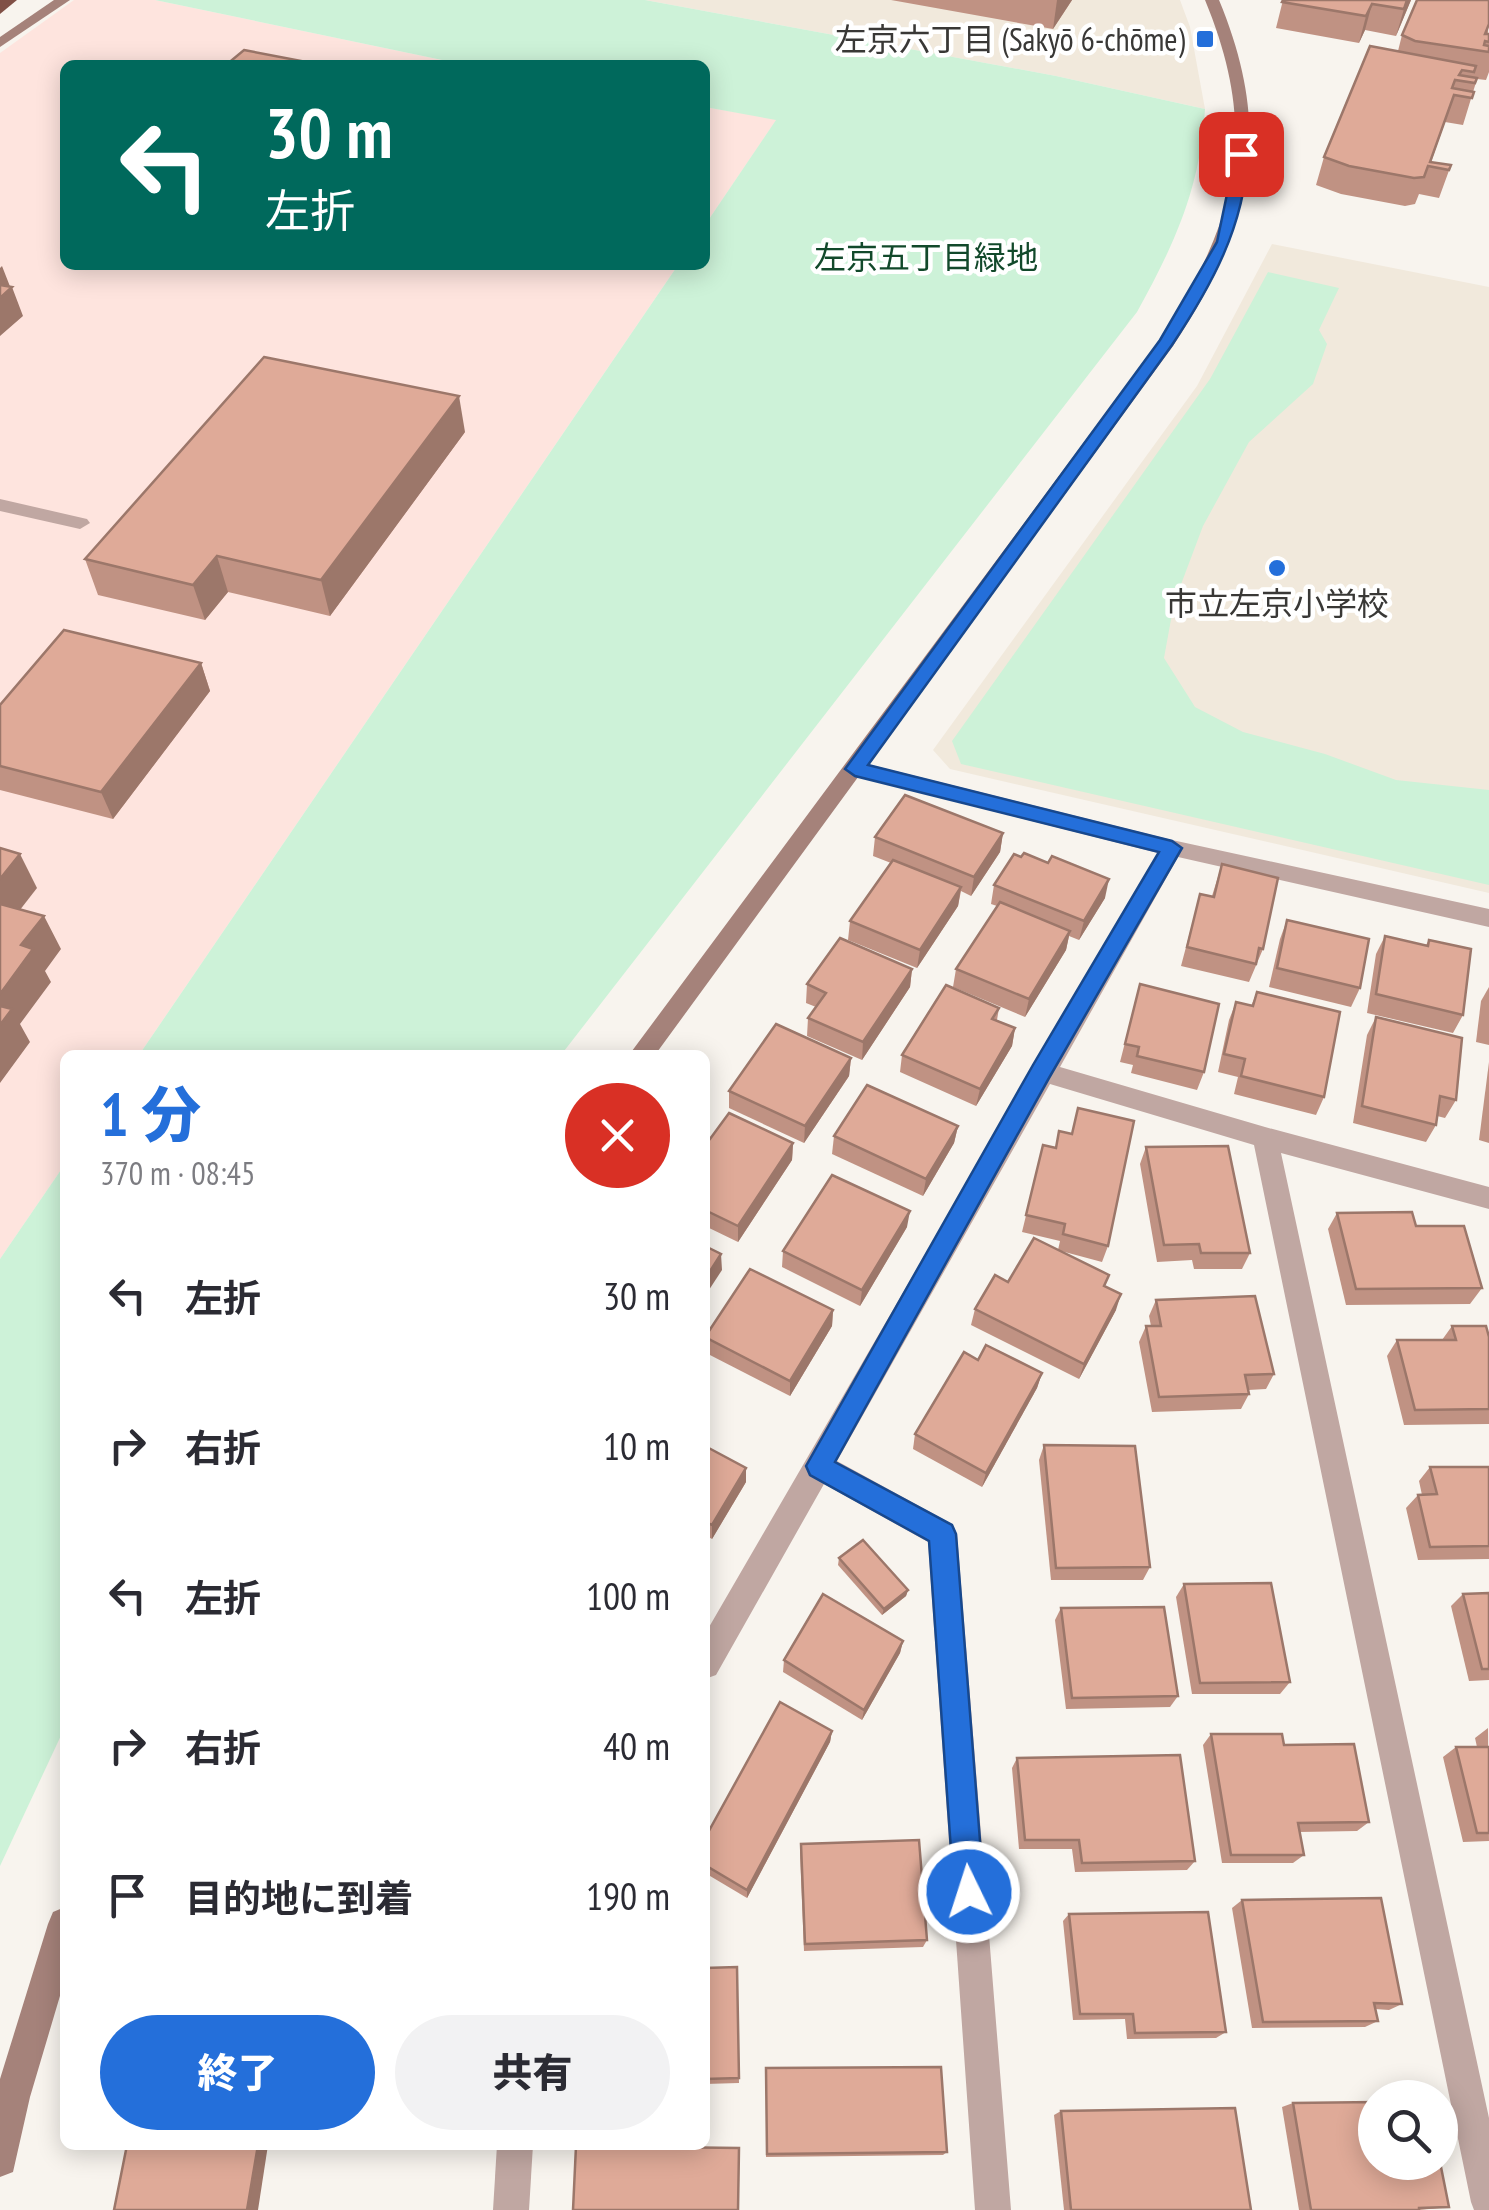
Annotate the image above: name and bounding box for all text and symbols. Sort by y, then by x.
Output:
place label: 左京六丁目 (Sakyō 6-chōme) [835,18,1186,60]
marker: 左京六丁目 (Sakyō 6-chōme) [1194,28,1216,50]
text: 30 m [265,87,393,177]
icon: left [100,100,230,230]
pin [1199,112,1284,197]
icon: arrive [1214,127,1269,182]
text: 左折 [265,181,355,239]
park label: 左京五丁目緑地 [814,236,1038,278]
marker: 市立左京小学校 [1266,557,1288,579]
place label: 市立左京小学校 [1165,582,1389,624]
text: 1 分 [100,1075,201,1153]
button: close [565,1083,670,1188]
text: 370 m · 08:45 [100,1152,255,1194]
icon: left [100,1268,155,1323]
text: 30 m [603,1271,670,1320]
text: 左折 [185,1273,261,1322]
icon: right [100,1418,155,1473]
text: 10 m [603,1421,670,1470]
text: 右折 [185,1423,261,1472]
icon: left [100,1568,155,1623]
text: 100 m [586,1571,670,1620]
text: 左折 [185,1573,261,1622]
icon: right [100,1718,155,1773]
text: 40 m [603,1721,670,1770]
text: 右折 [185,1723,261,1772]
position arrow [917,1840,1021,1944]
icon: arrive [100,1868,155,1923]
text: 190 m [586,1871,670,1920]
text: 目的地に到着 [185,1873,413,1922]
button: 終了 [100,2015,375,2130]
button: 共有 [395,2015,670,2130]
map controls [1358,2080,1458,2180]
button: search [1358,2080,1458,2180]

